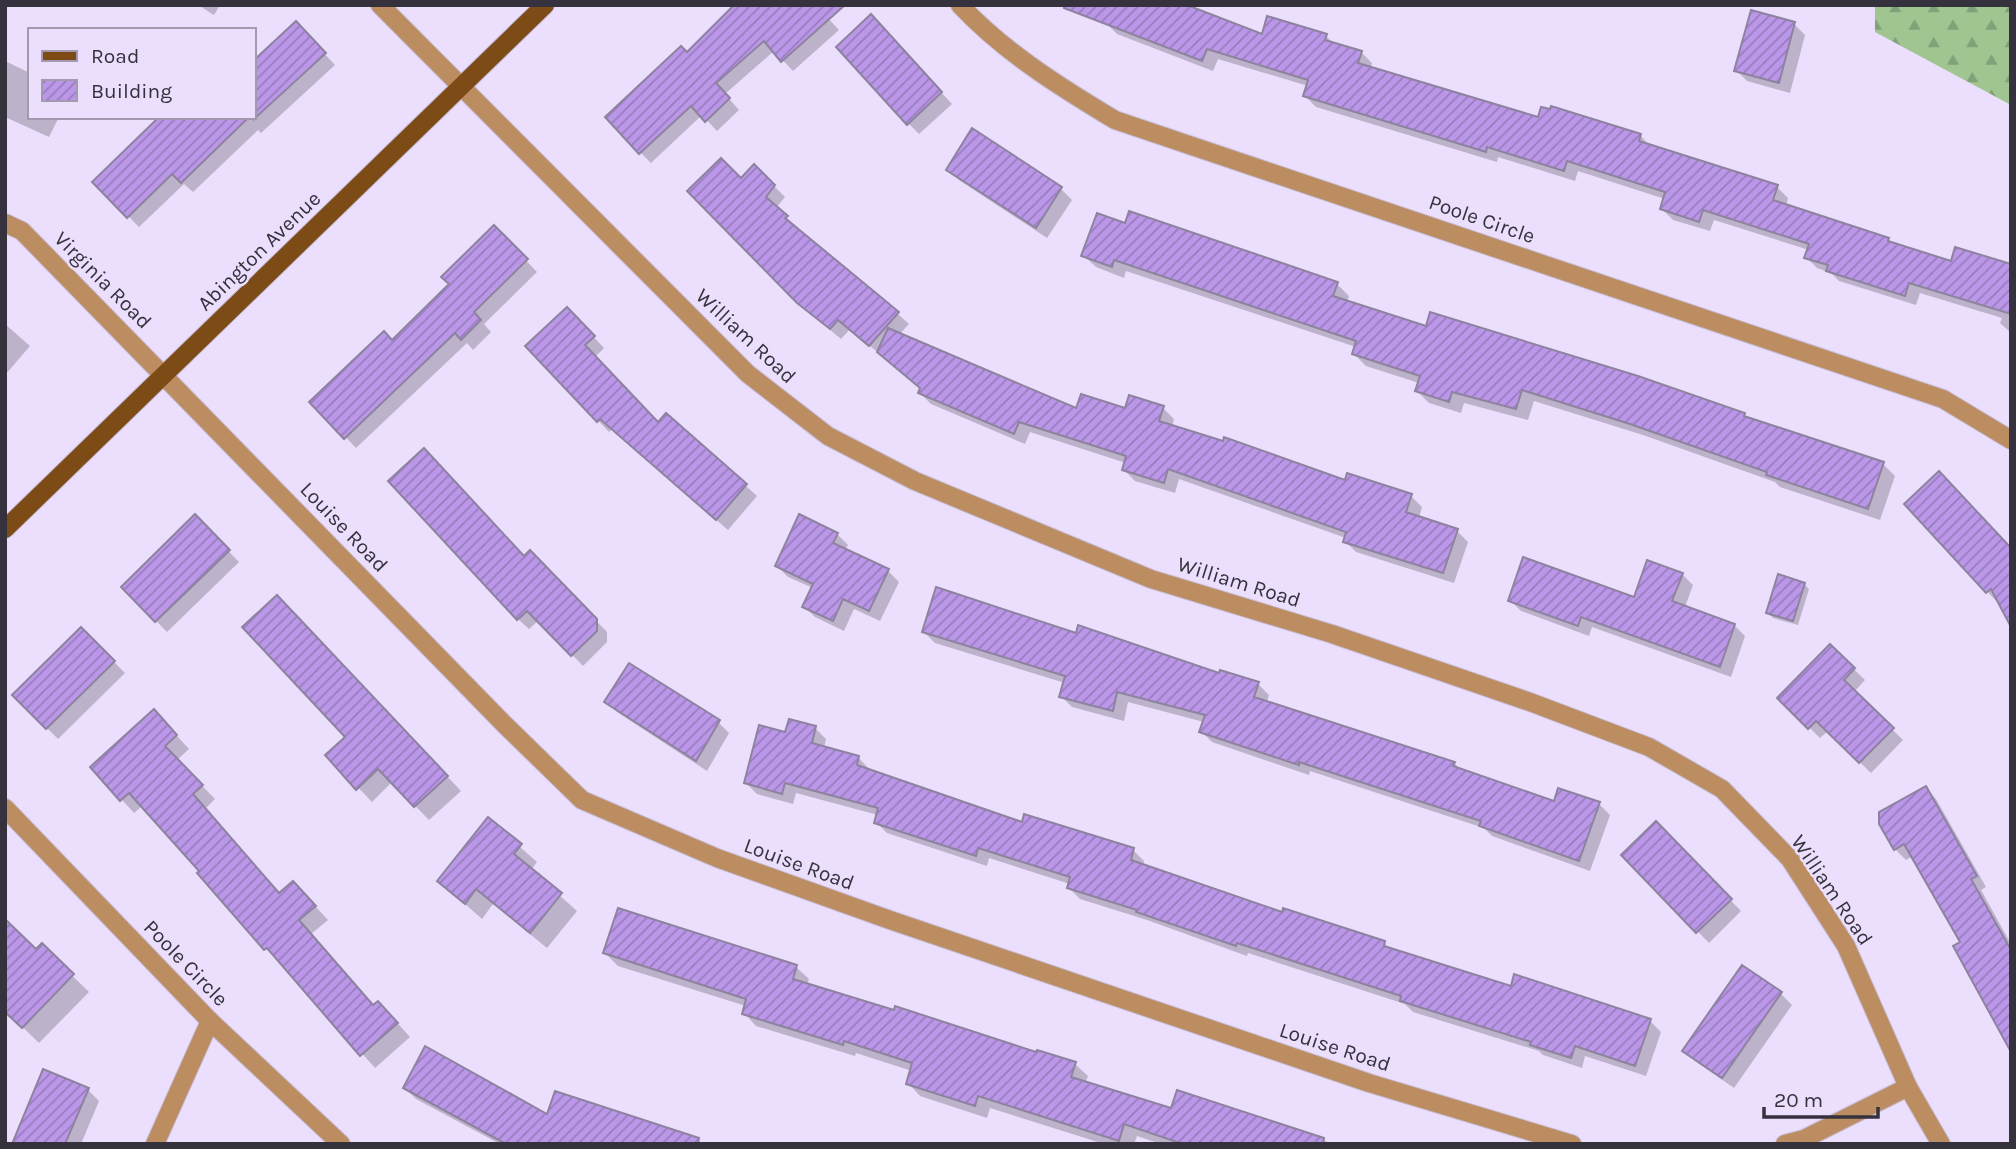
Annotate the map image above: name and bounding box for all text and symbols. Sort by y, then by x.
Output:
legend [28,28,256,119]
text: Road [91,44,139,68]
text: Building [91,79,172,103]
street label: Abington Avenue [193,186,325,316]
street label: Poole Circle [1426,190,1538,248]
street label: Virginia Road [50,227,156,333]
street label: William Road [691,284,801,388]
street label: Louise Road [295,477,393,577]
street label: William Road [1174,552,1304,612]
street label: William Road [1786,830,1878,950]
street label: Louise Road [741,833,857,895]
street label: Poole Circle [139,915,233,1011]
street label: Louise Road [1276,1018,1394,1076]
scale bar [1764,1076,1878,1120]
text: 20 m [1774,1088,1823,1112]

